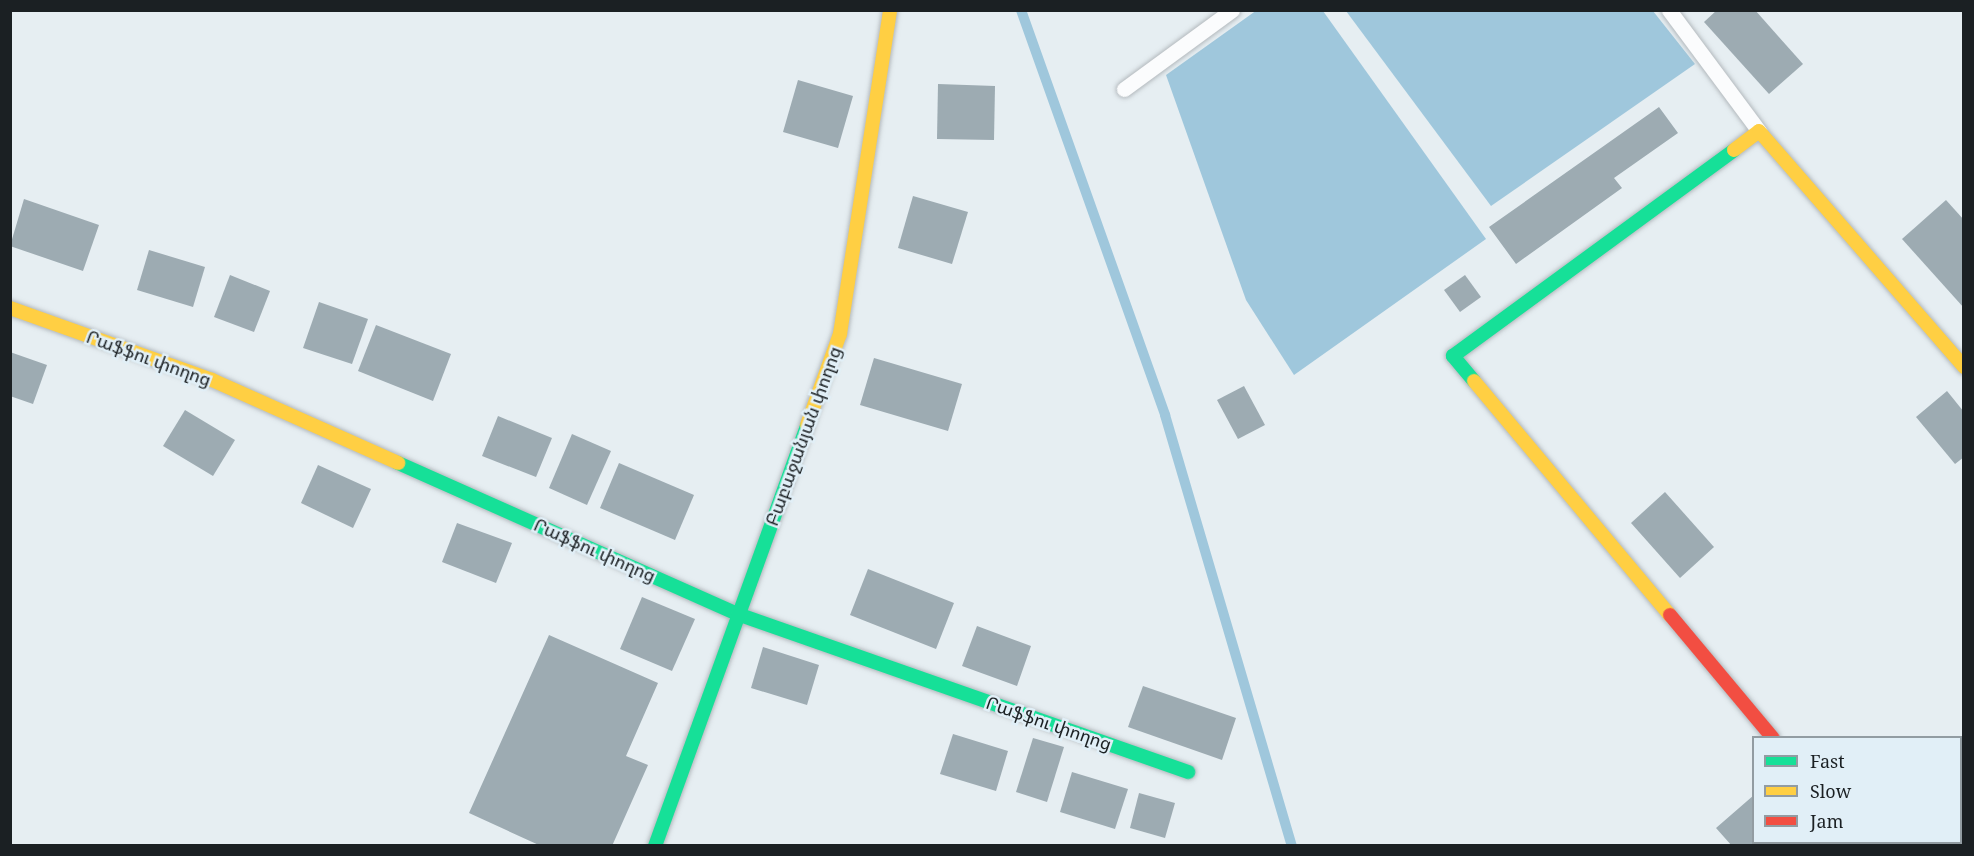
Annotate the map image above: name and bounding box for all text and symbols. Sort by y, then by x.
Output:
street label: Րաֆֆու փողոց [84,325,214,391]
street label: Բաբաջանյան փողոց [760,343,846,529]
street label: Րաֆֆու փողոց [531,513,659,587]
street label: Րաֆֆու փողոց [983,691,1115,755]
legend [1752,736,1962,844]
text: Fast [1810,749,1845,773]
text: Slow [1810,779,1851,803]
text: Jam [1810,809,1844,833]

